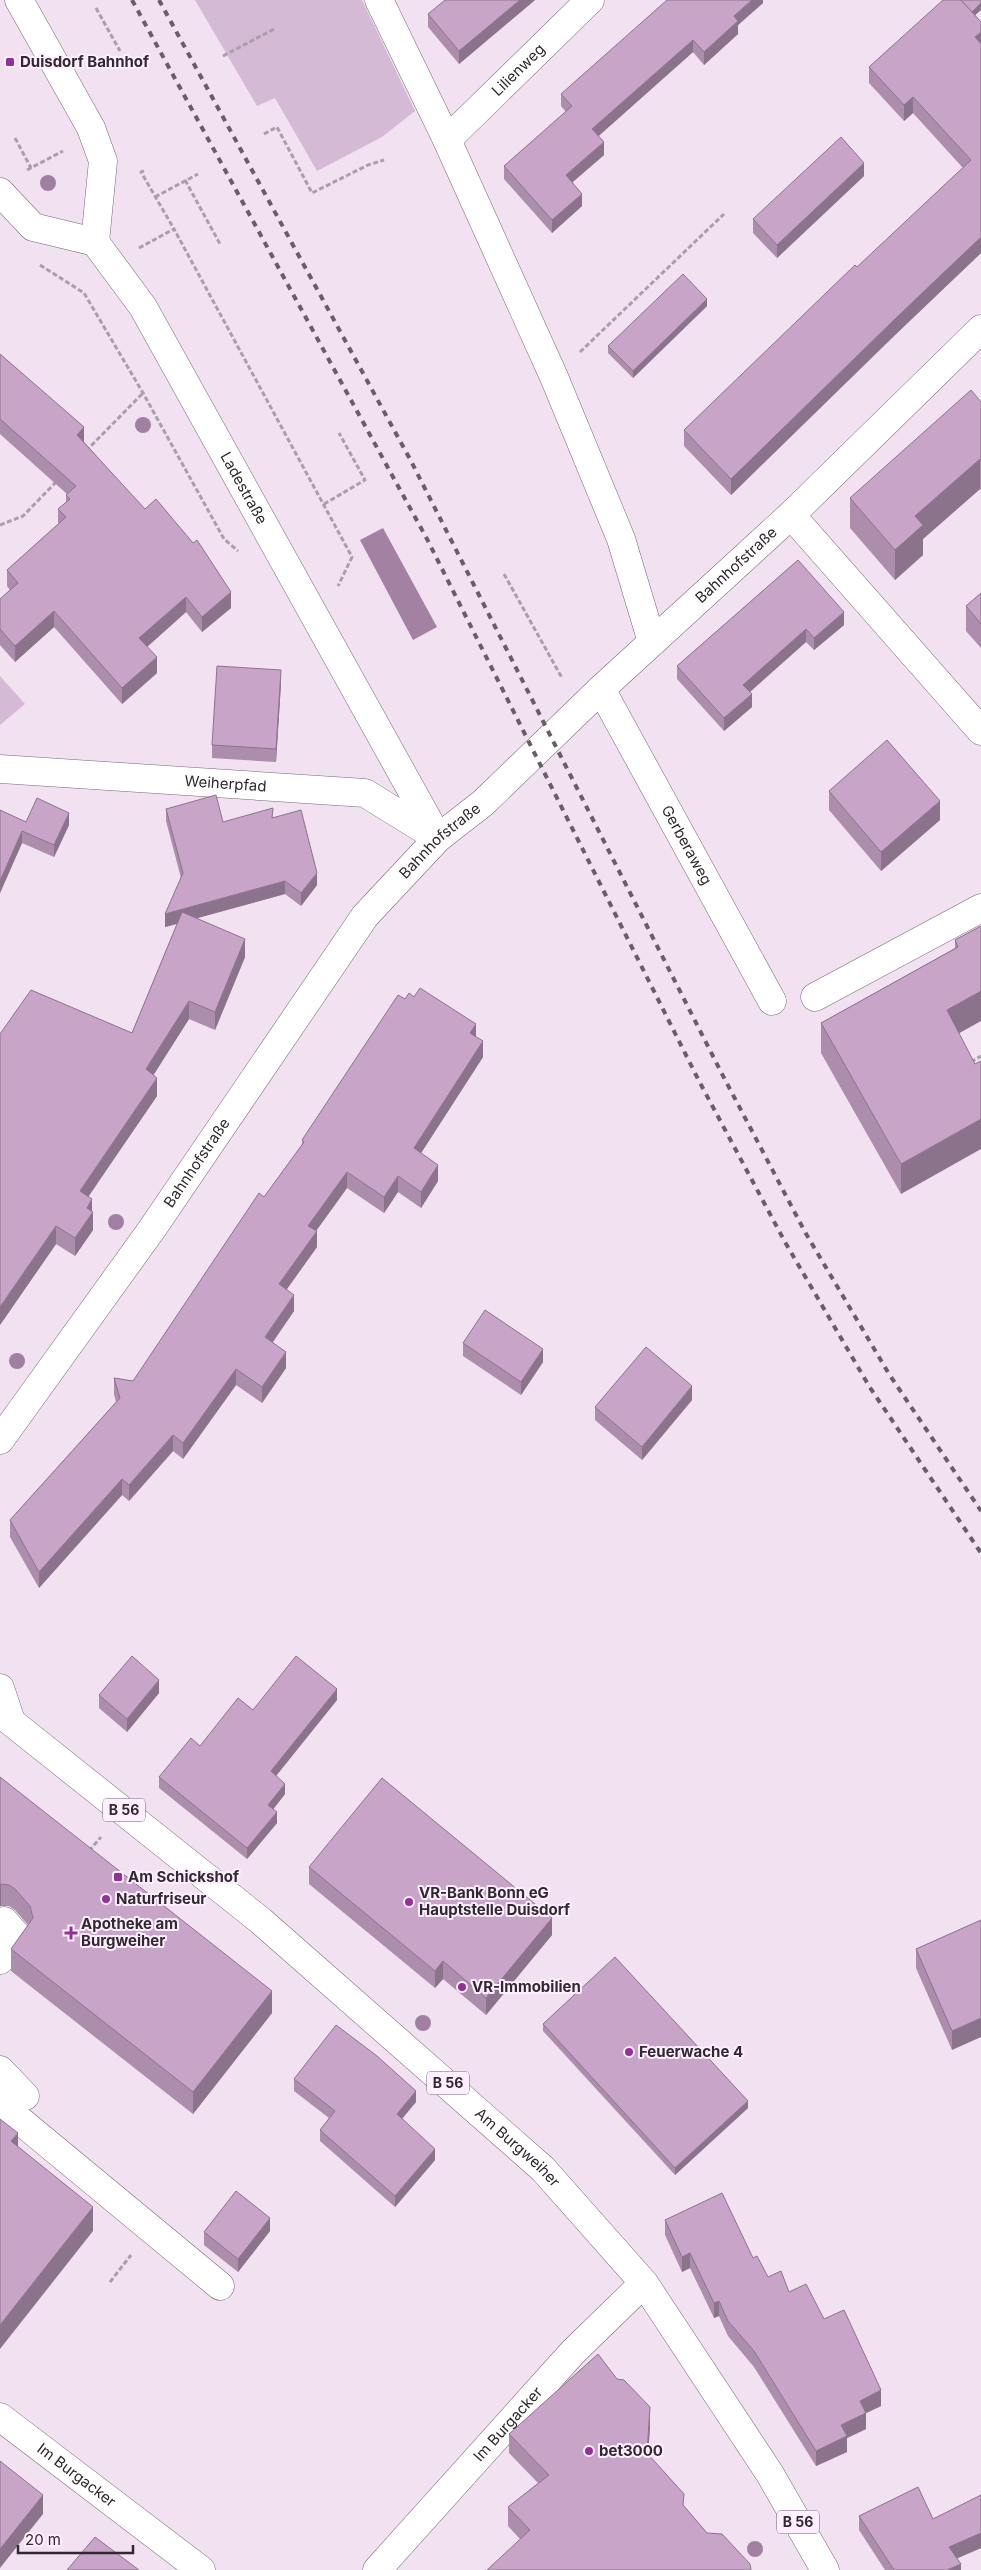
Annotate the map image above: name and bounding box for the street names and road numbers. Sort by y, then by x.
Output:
street label: Lilienweg [488,39,549,100]
street label: Ladestraße [216,448,272,527]
street label: Bahnhofstraße [691,523,781,607]
street label: Weiherpfad [184,771,267,796]
street label: Bahnhofstraße [395,798,484,882]
street label: Gerberaweg [658,802,716,888]
street label: Bahnhofstraße [159,1114,234,1211]
road number: B 56 [103,1798,145,1822]
road number: B 56 [427,2072,469,2094]
street label: Am Burgweiher [471,2104,565,2191]
street label: Im Burgacker [469,2382,546,2465]
street label: Im Burgacker [34,2439,120,2511]
road number: B 56 [777,2510,819,2534]

